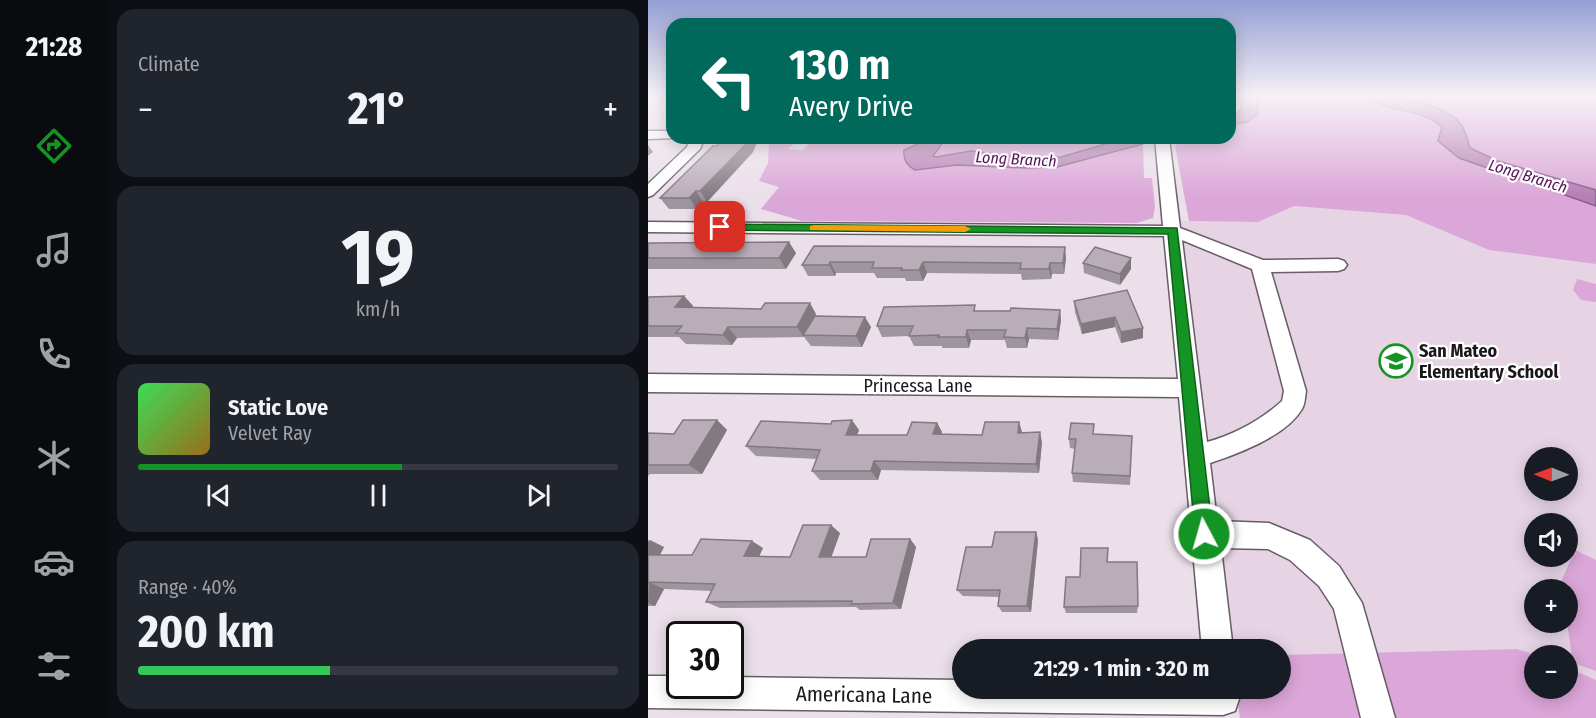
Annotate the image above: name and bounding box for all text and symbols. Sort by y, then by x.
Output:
text: 21:28 [26,31,82,63]
text: 130 m [789,40,890,90]
icon: left [690,42,768,120]
text: Climate [138,52,200,76]
text: 21° [348,82,408,136]
text: − [138,90,153,130]
text: + [603,90,618,130]
text: Avery Drive [789,91,913,123]
icon: directions [33,125,75,167]
water label: Long Branch [975,147,1057,171]
water label: Long Branch [1486,155,1570,197]
pin [694,201,745,252]
icon: arrive [703,210,736,243]
text: 19 [341,211,415,305]
icon: music [33,229,75,271]
text: km/h [356,297,400,321]
icon: phone [33,333,75,375]
place label: San Mateo Elementary School [1419,340,1558,383]
school or university icon: San Mateo Elementary School [1378,343,1414,379]
street label: Princessa Lane [864,375,972,397]
text: Static Love [228,394,328,421]
text: Velvet Ray [228,421,312,445]
icon: climate [33,437,75,479]
north arrow [1524,447,1578,501]
map controls [1524,447,1578,699]
icon: previous [202,479,235,512]
icon: pause [362,479,395,512]
icon: next [522,479,555,512]
position arrow [1172,502,1236,566]
button: sound [1524,513,1578,567]
icon: car [33,541,75,583]
text: Range · 40% [138,575,237,599]
button: + [1524,579,1578,633]
text: 200 km [138,605,275,659]
speed limit sign: 30 [666,621,744,699]
icon: filters [33,645,75,687]
button: − [1524,645,1578,699]
text: 21:29 · 1 min · 320 m [1034,655,1209,682]
street label: Americana Lane [796,681,932,709]

